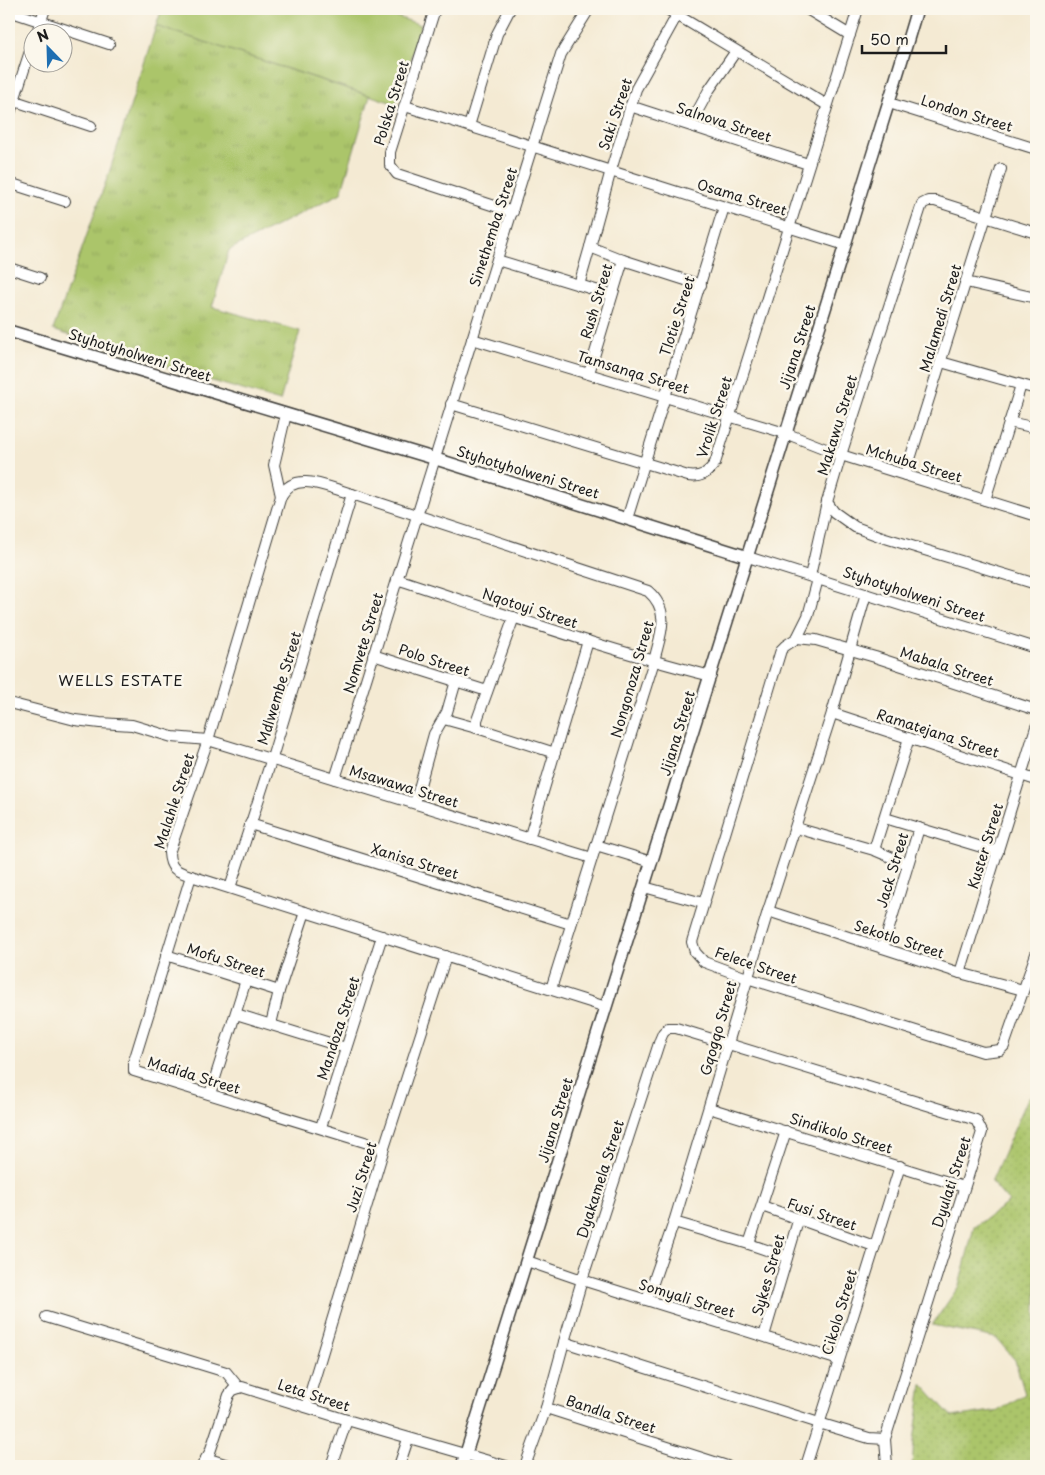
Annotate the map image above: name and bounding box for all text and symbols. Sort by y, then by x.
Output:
north arrow [22,22,72,72]
scale bar [862,22,946,54]
text: N [34,24,52,47]
text: 50 m [870,27,909,50]
street label: Polska Street [368,58,414,148]
street label: Saki Street [593,75,637,153]
street label: London Street [919,89,1016,137]
street label: Salnova Street [674,97,774,147]
street label: Sinethemba Street [464,164,522,289]
street label: Osama Street [694,173,790,221]
street label: Rush Street [575,261,617,341]
street label: Malamedi Street [914,261,966,375]
street label: Tlotie Street [654,273,700,359]
street label: Jijana Street [773,302,821,392]
street label: Styhotyholweni Street [66,323,214,387]
street label: Tamsanqa Street [574,345,692,399]
street label: Makawu Street [812,372,862,478]
street label: Vrolik Street [691,373,737,461]
street label: Mchuba Street [863,438,965,488]
street label: Styhotyholweni Street [454,440,602,504]
street label: Styhotyholweni Street [840,561,988,627]
street label: Nqotoyi Street [479,583,581,633]
street label: Nomvete Street [338,590,388,696]
street label: Nongonoza Street [605,618,659,740]
street label: Mdlwembe Street [252,628,306,747]
street label: Polo Street [396,639,473,681]
street label: Mabala Street [898,641,997,691]
district label: WELLS ESTATE [58,668,184,691]
street label: Jijana Street [654,688,700,778]
street label: Ramatejana Street [874,703,1002,763]
street label: Malahle Street [149,750,199,852]
street label: Msawawa Street [347,759,461,813]
street label: Kuster Street [962,800,1008,892]
street label: Jack Street [871,830,913,910]
street label: Xanisa Street [369,838,461,884]
street label: Sekotlo Street [851,915,947,963]
street label: Mofu Street [184,937,268,983]
street label: Felece Street [712,941,800,989]
street label: Mandoza Street [311,973,365,1082]
street label: Gqogqo Street [694,978,742,1078]
street label: Madida Street [145,1051,243,1099]
street label: Jijana Street [532,1075,578,1165]
street label: Sindikolo Street [787,1107,895,1159]
street label: Dyakamela Street [571,1117,629,1241]
street label: Dyulati Street [926,1133,976,1230]
street label: Juzi Street [340,1139,382,1215]
street label: Fusi Street [785,1192,860,1236]
street label: Sykes Street [746,1231,790,1318]
street label: Cikolo Street [816,1266,862,1357]
street label: Somyali Street [636,1273,738,1323]
street label: Leta Street [275,1373,353,1417]
street label: Bandla Street [563,1390,659,1438]

